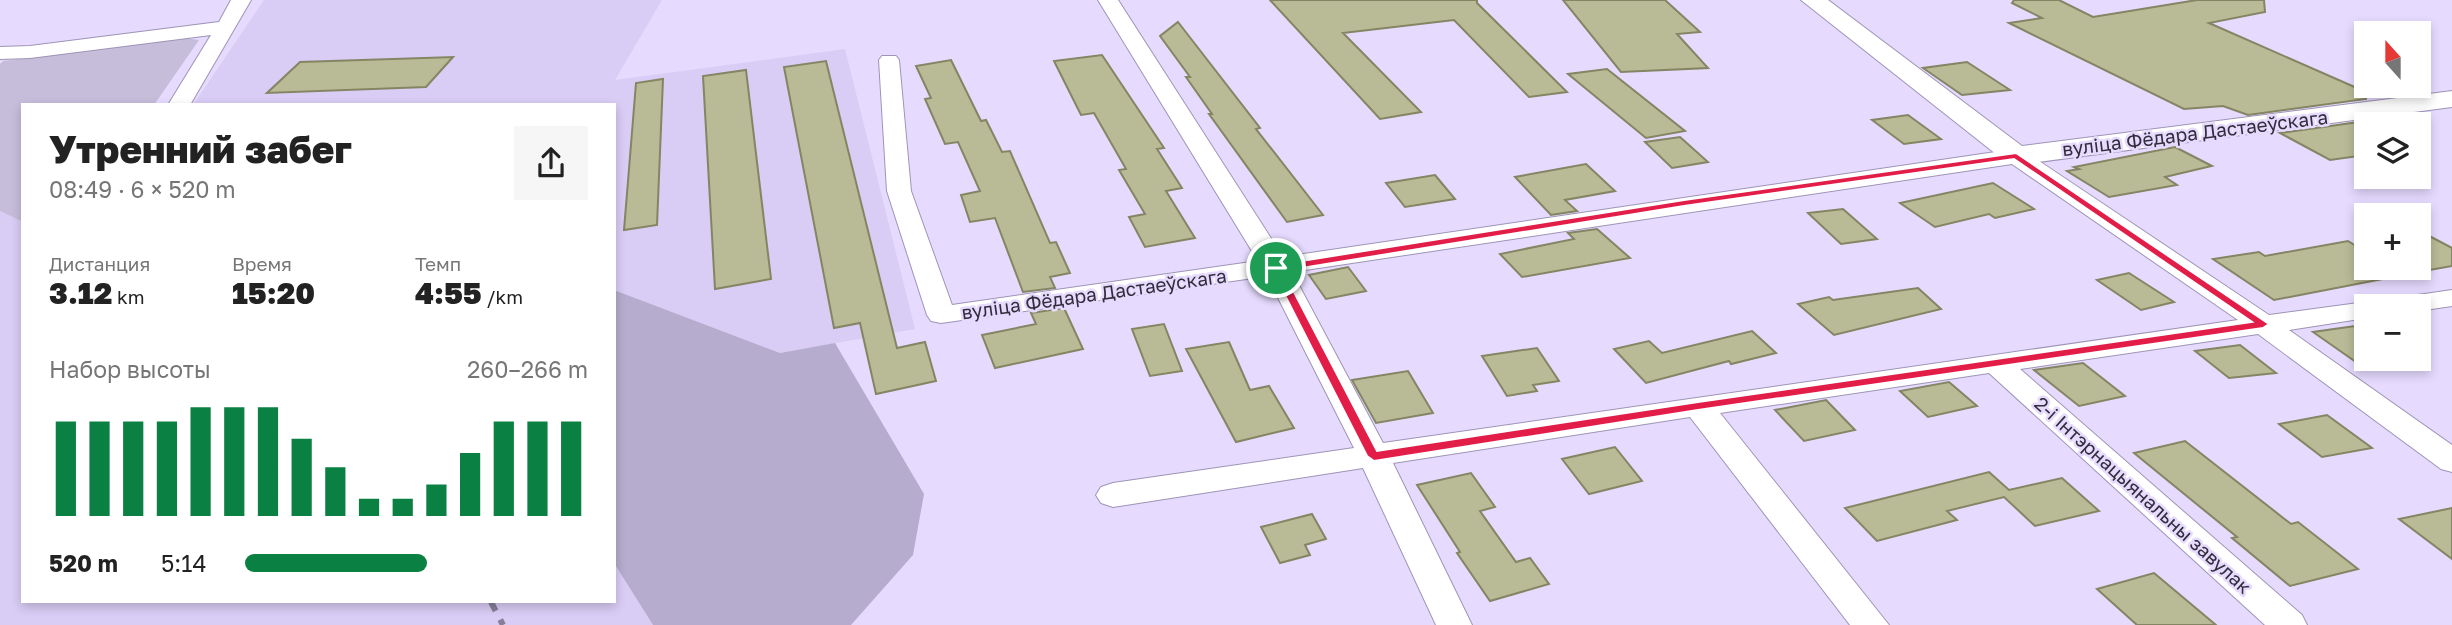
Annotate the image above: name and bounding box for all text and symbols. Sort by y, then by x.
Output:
north arrow [2354,21,2431,98]
map controls [2354,21,2431,371]
street label: вуліца Фёдара Дастаеўскага [2061,105,2329,160]
button: layers [2354,112,2431,189]
text: Утренний забег [49,126,352,171]
button: share [514,126,588,200]
text: 08:49 · 6 × 520 m [49,175,236,203]
button: + [2354,203,2431,280]
pin [1246,238,1306,298]
icon: arrive [1257,249,1295,287]
text: Дистанция [49,252,150,275]
text: Время [232,252,292,275]
text: Темп [415,252,461,275]
street label: вуліца Фёдара Дастаеўскага [960,264,1228,324]
text: 3.12 [49,275,112,311]
text: 15:20 [232,275,315,311]
text: 4:55 [415,275,482,311]
text: km [112,285,145,308]
text: /km [482,285,523,308]
button: − [2354,294,2431,371]
text: Набор высоты [49,355,211,383]
text: 260–266 m [467,355,588,383]
street label: 2-і Інтэрнацыянальны завулак [2030,391,2256,598]
text: 520 m [49,549,118,577]
text: 5:14 [161,549,206,577]

